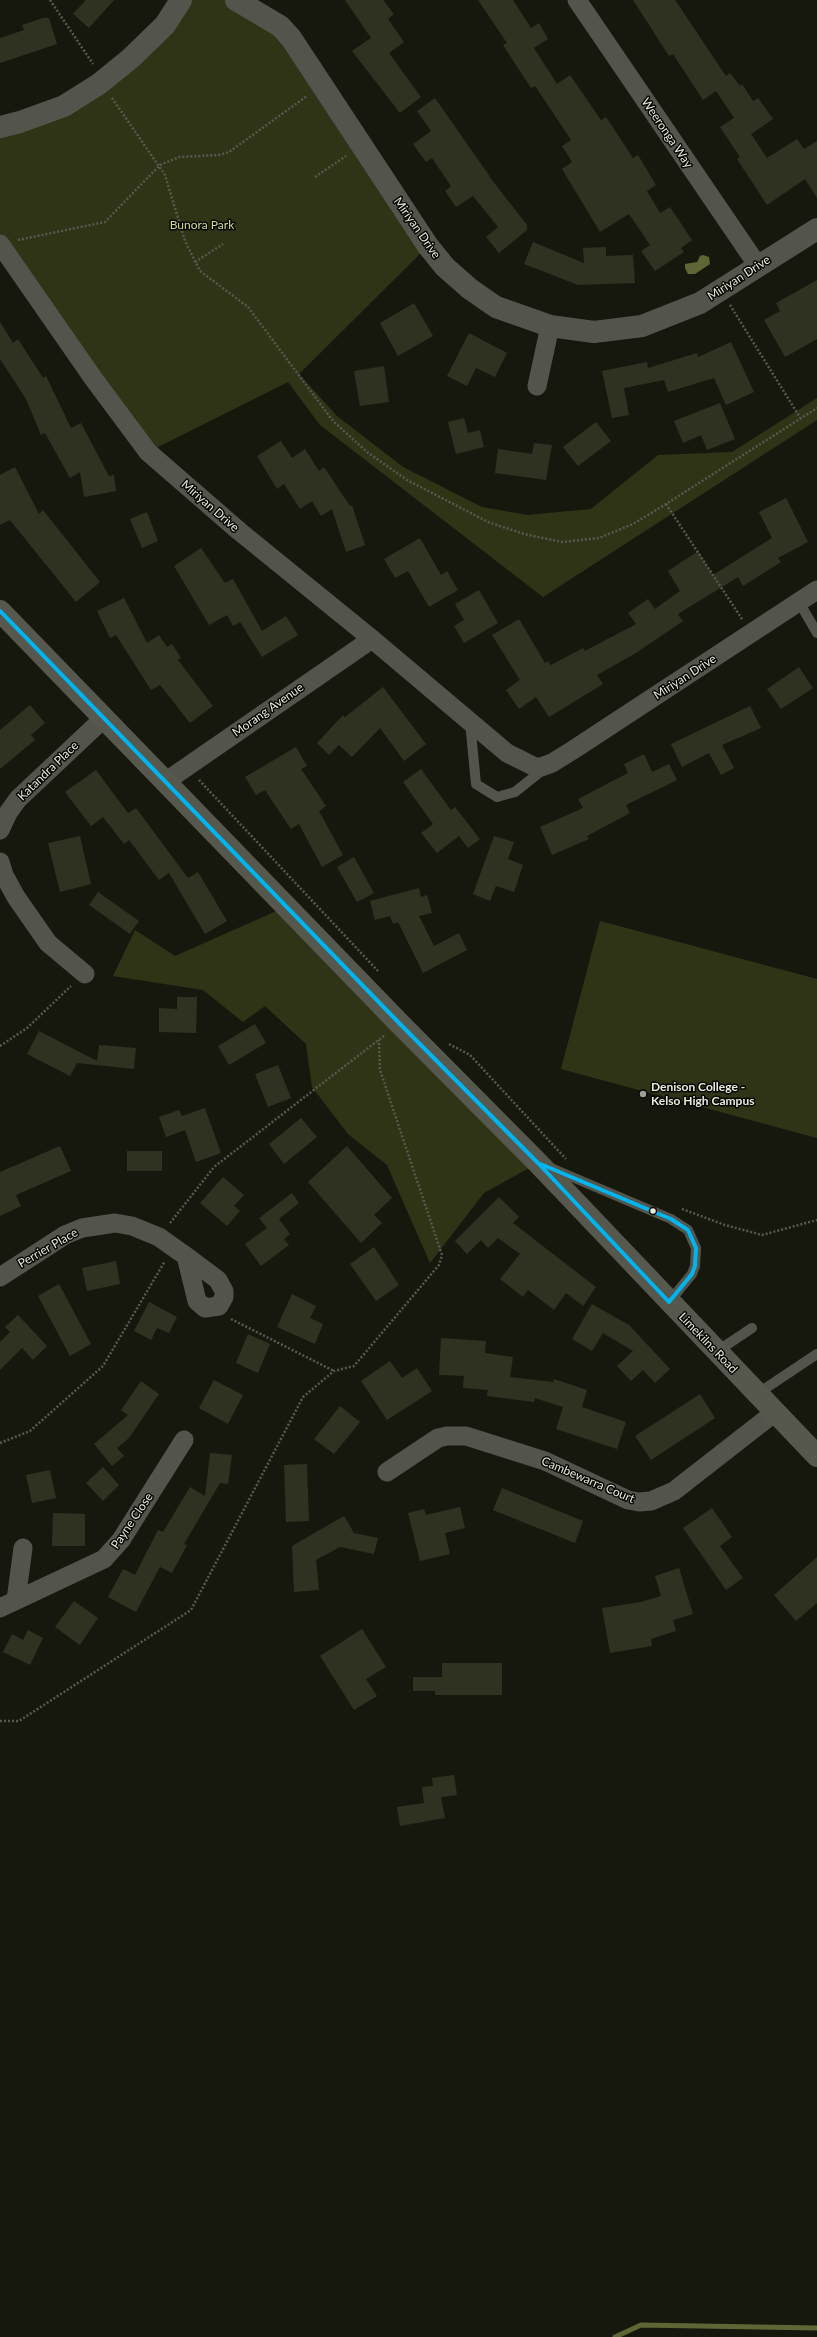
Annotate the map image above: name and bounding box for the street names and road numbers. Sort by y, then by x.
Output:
street label: Weeronga Way [638,95,696,171]
street label: Miriyan Drive [391,195,443,261]
street label: Miriyan Drive [705,252,773,304]
street label: Miriyan Drive [178,477,242,535]
street label: Miriyan Drive [651,651,719,703]
street label: Morang Avenue [230,680,306,740]
street label: Katandra Place [15,738,81,804]
street label: Perrier Place [16,1225,80,1271]
street label: Limekilns Road [676,1310,740,1376]
street label: Cambewarra Court [539,1454,637,1506]
street label: Payne Close [108,1490,156,1552]

